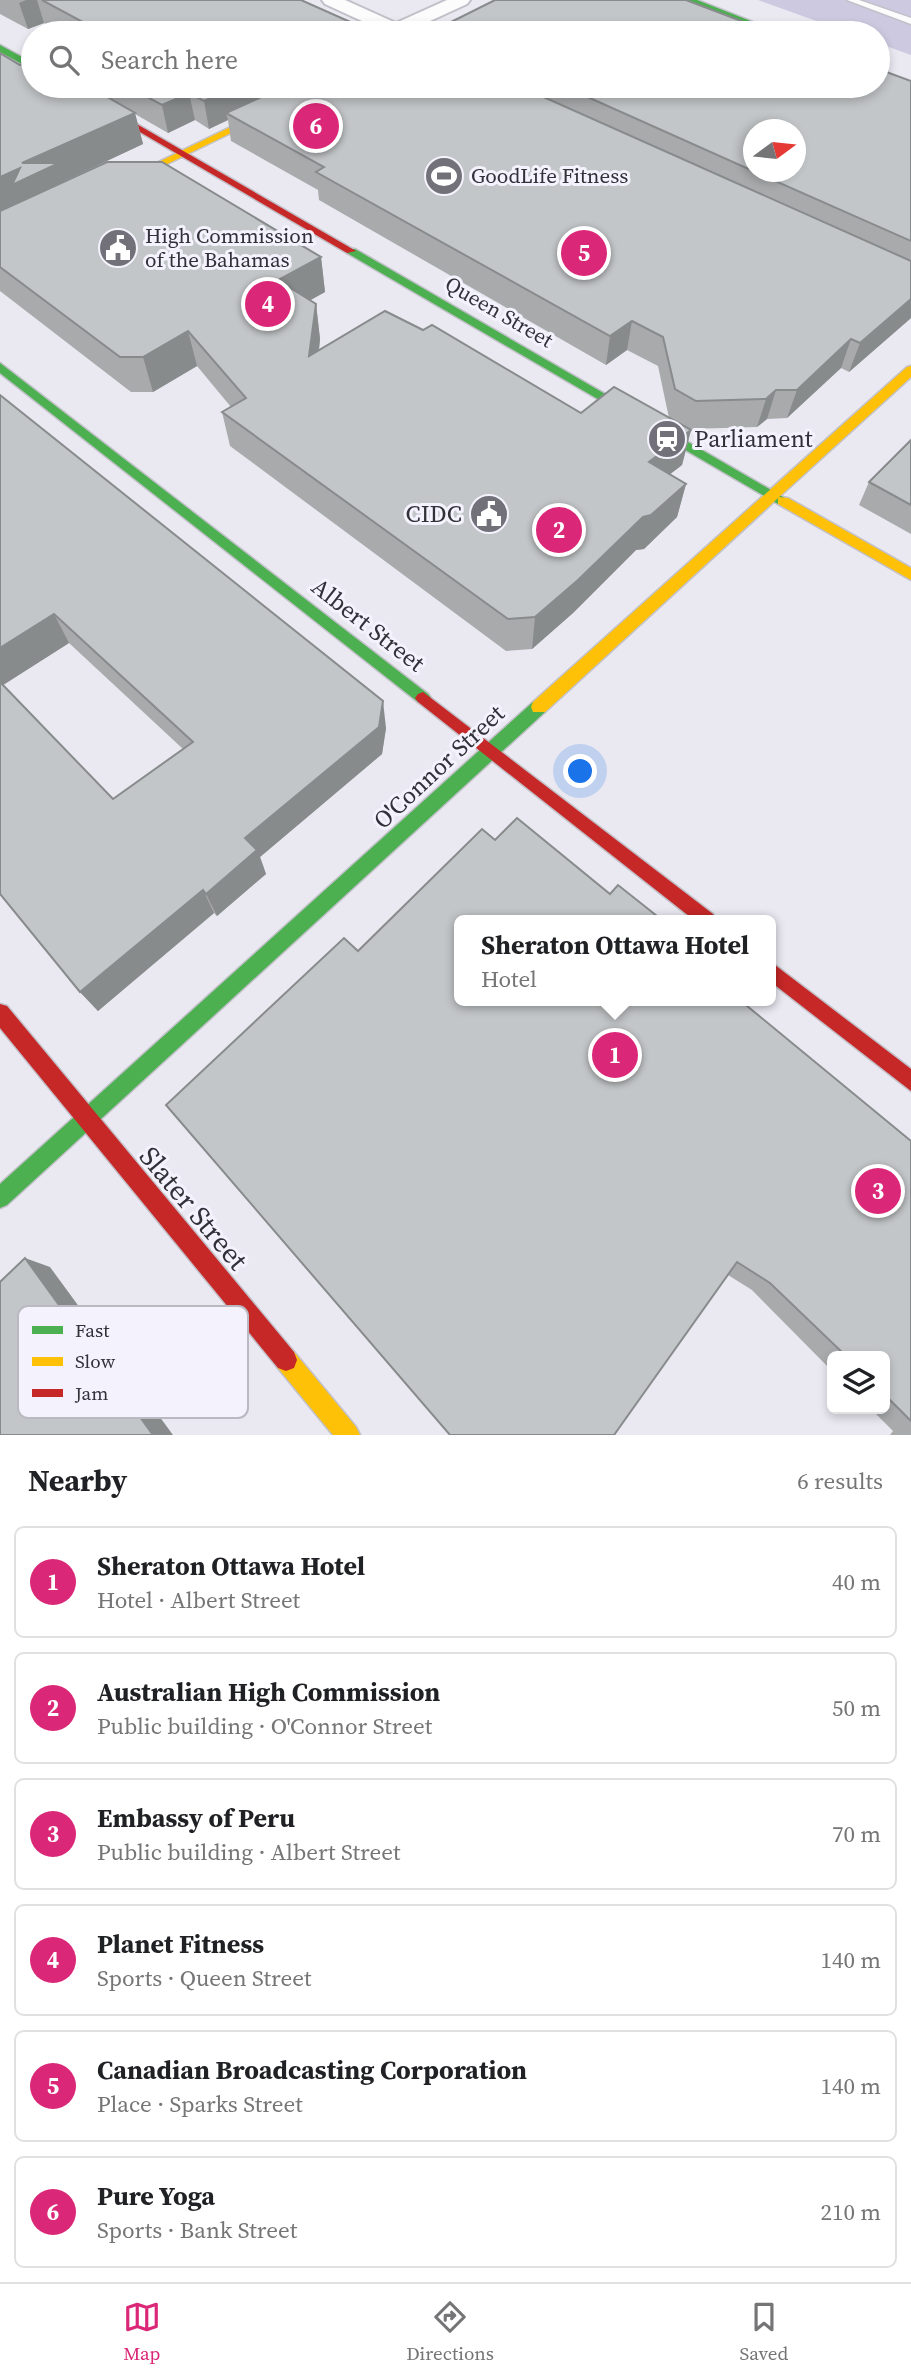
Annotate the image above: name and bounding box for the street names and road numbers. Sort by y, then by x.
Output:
street label: Queen Street [440,269,559,354]
street label: Albert Street [305,570,432,679]
street label: O'Connor Street [366,697,512,836]
street label: Slater Street [131,1138,257,1279]

